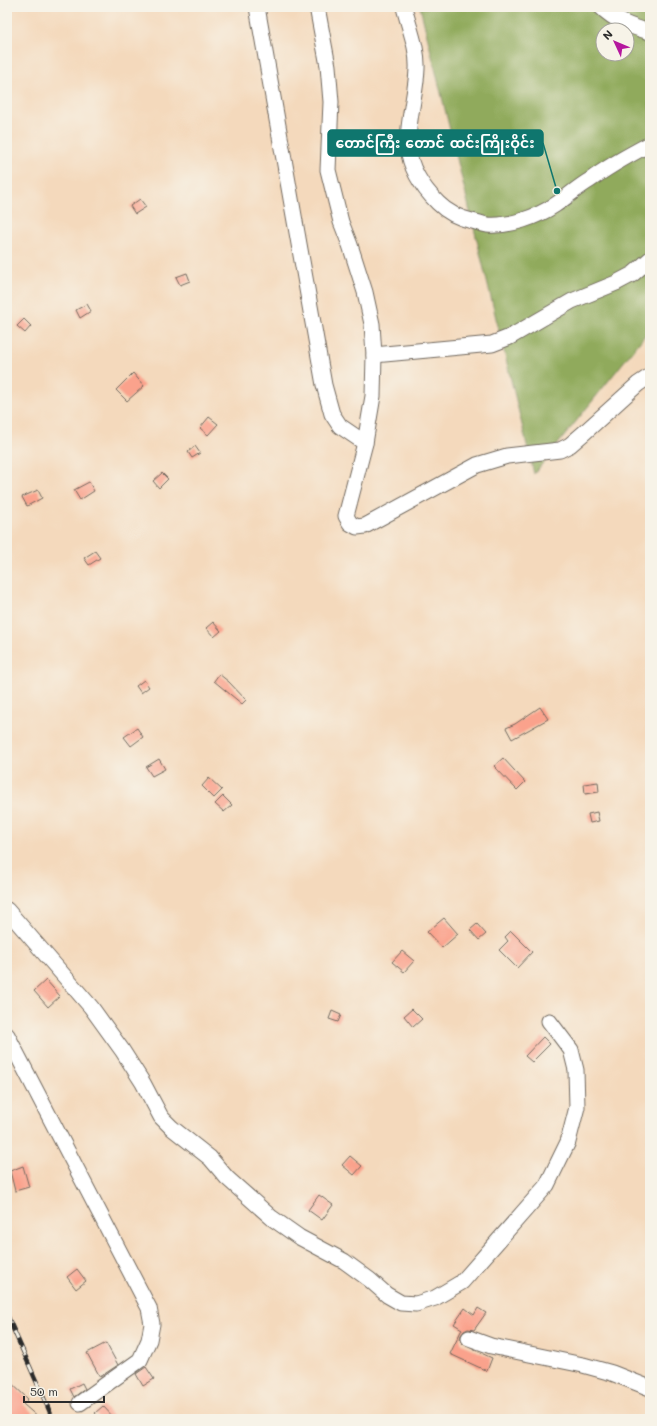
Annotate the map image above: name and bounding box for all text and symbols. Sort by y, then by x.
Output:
north arrow [595,22,635,62]
text: N [599,26,616,43]
callout: တောင်ကြီး တောင် ထင်းကြိုးဝိုင်း [328,130,543,156]
text: တောင်ကြီး တောင် ထင်းကြိုးဝိုင်း [335,133,535,155]
scale bar [24,1378,104,1404]
text: 50 m [30,1383,58,1399]

